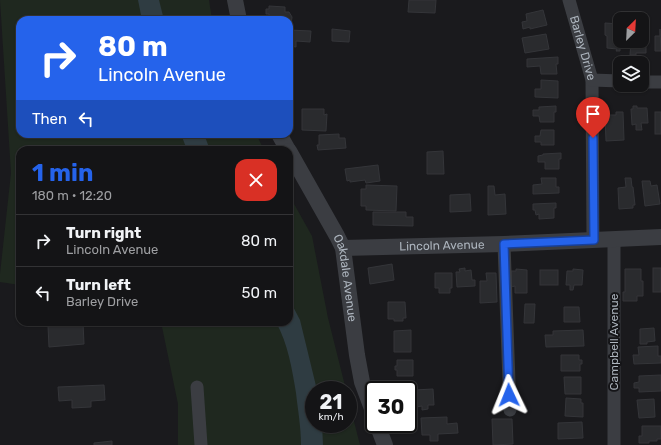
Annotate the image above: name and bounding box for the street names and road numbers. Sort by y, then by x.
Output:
street label: Barley Drive [567,14,599,82]
street label: Oakdale Avenue [330,232,360,323]
street label: Lincoln Avenue [399,237,485,254]
street label: Campbell Avenue [607,293,621,390]

